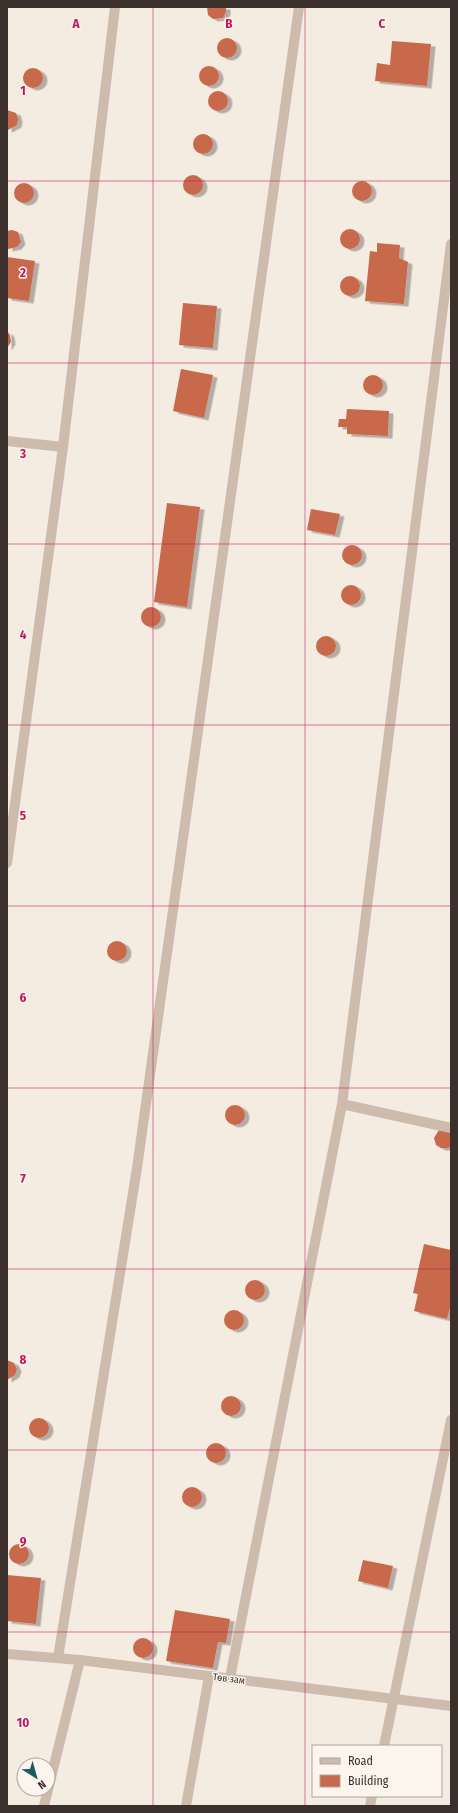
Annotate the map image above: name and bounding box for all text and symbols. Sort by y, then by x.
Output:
text: A [71,16,80,31]
text: B [225,16,233,31]
text: C [379,16,386,31]
text: 1 [20,83,26,98]
text: 2 [19,265,26,280]
text: 3 [19,446,26,461]
text: 4 [20,627,27,642]
text: 5 [20,808,26,823]
text: 6 [20,990,27,1005]
text: 7 [20,1171,26,1186]
text: 8 [20,1352,27,1367]
text: 9 [20,1534,27,1549]
street label: Төв зам [212,1671,246,1687]
text: 10 [17,1715,29,1730]
legend [312,1745,442,1797]
text: Road [348,1754,373,1768]
north arrow [16,1757,56,1797]
text: Building [348,1774,389,1788]
text: N [35,1777,48,1792]

